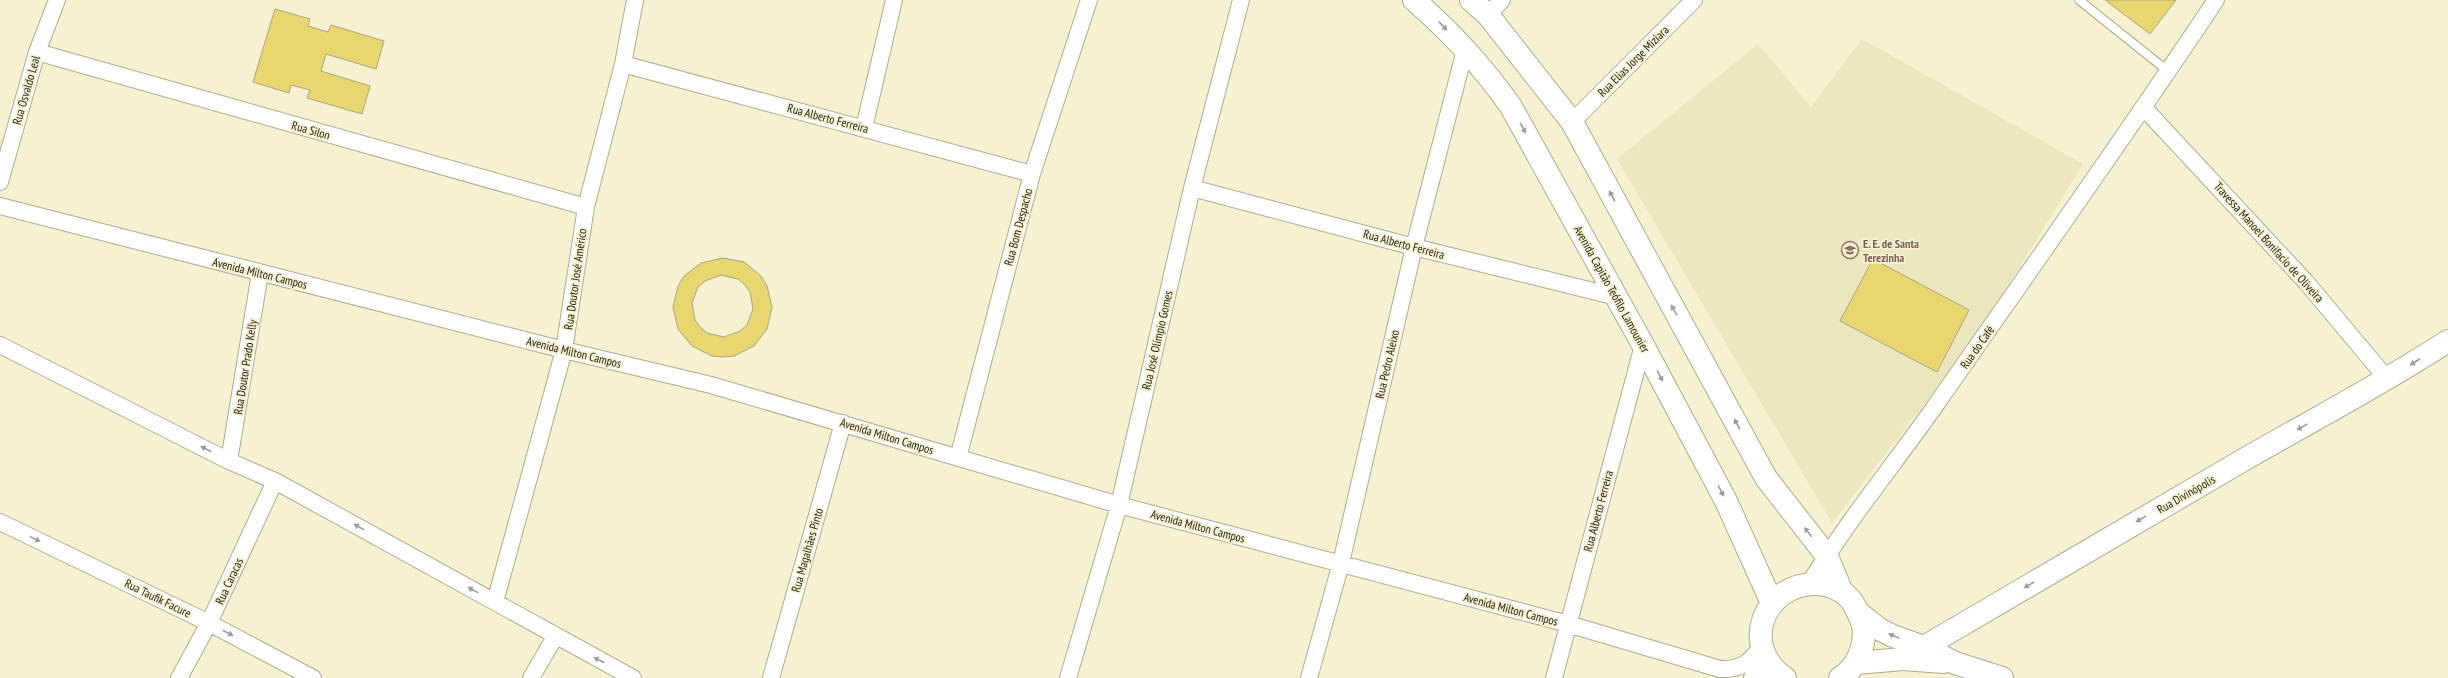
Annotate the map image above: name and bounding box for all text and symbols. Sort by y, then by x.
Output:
one-way arrow [1438,21,1448,31]
street label: Rua Elias Jorge Miziara [1594,22,1672,100]
street label: Rua Osvaldo Leal [9,54,43,126]
street label: Rua Alberto Ferreira [786,100,870,136]
street label: Rua Silon [290,117,332,143]
one-way arrow [1519,122,1526,134]
street label: Travessa Manoel Bonifacio de Oliveira [2211,179,2327,305]
street label: Rua Bom Despacho [1000,187,1036,267]
one-way arrow [1609,190,1615,202]
street label: Avenida Capitão Teófilo Lamounier [1571,223,1653,356]
street label: Rua Alberto Ferreira [1362,226,1446,262]
street label: Rua Doutor José Américo [560,227,590,331]
place label: E. E. de Santa Terezinha [1863,236,1919,265]
school or university icon: E. E. de Santa Terezinha [1840,240,1860,260]
street label: Avenida Milton Campos [211,254,309,292]
street label: Rua José Olímpio Gomes [1138,289,1176,391]
one-way arrow [1671,305,1678,316]
street label: Rua Doutor Prado Kelly [230,318,260,416]
street label: Rua do Café [1957,322,1997,372]
street label: Rua Pedro Aleixo [1372,328,1402,400]
street label: Avenida Milton Campos [525,333,623,371]
one-way arrow [2409,359,2421,366]
one-way arrow [1657,371,1663,382]
street label: Avenida Milton Campos [838,415,936,457]
one-way arrow [1733,419,1740,430]
one-way arrow [2296,423,2308,430]
one-way arrow [200,446,211,452]
street label: Rua Alberto Ferreira [1580,469,1616,553]
street label: Rua Divinópolis [2154,471,2218,517]
one-way arrow [1718,485,1725,497]
street label: Rua Magalhães Pinto [788,506,826,594]
street label: Avenida Milton Campos [1149,506,1247,546]
one-way arrow [2135,516,2147,523]
one-way arrow [353,524,365,531]
one-way arrow [1804,527,1813,538]
one-way arrow [29,536,41,542]
street label: Rua Caracas [212,555,246,607]
street label: Rua Taufik Facure [122,575,194,621]
one-way arrow [2023,582,2035,589]
one-way arrow [467,586,479,593]
street label: Avenida Milton Campos [1462,589,1560,629]
one-way arrow [222,629,233,636]
one-way arrow [1887,632,1899,638]
one-way arrow [593,657,604,663]

